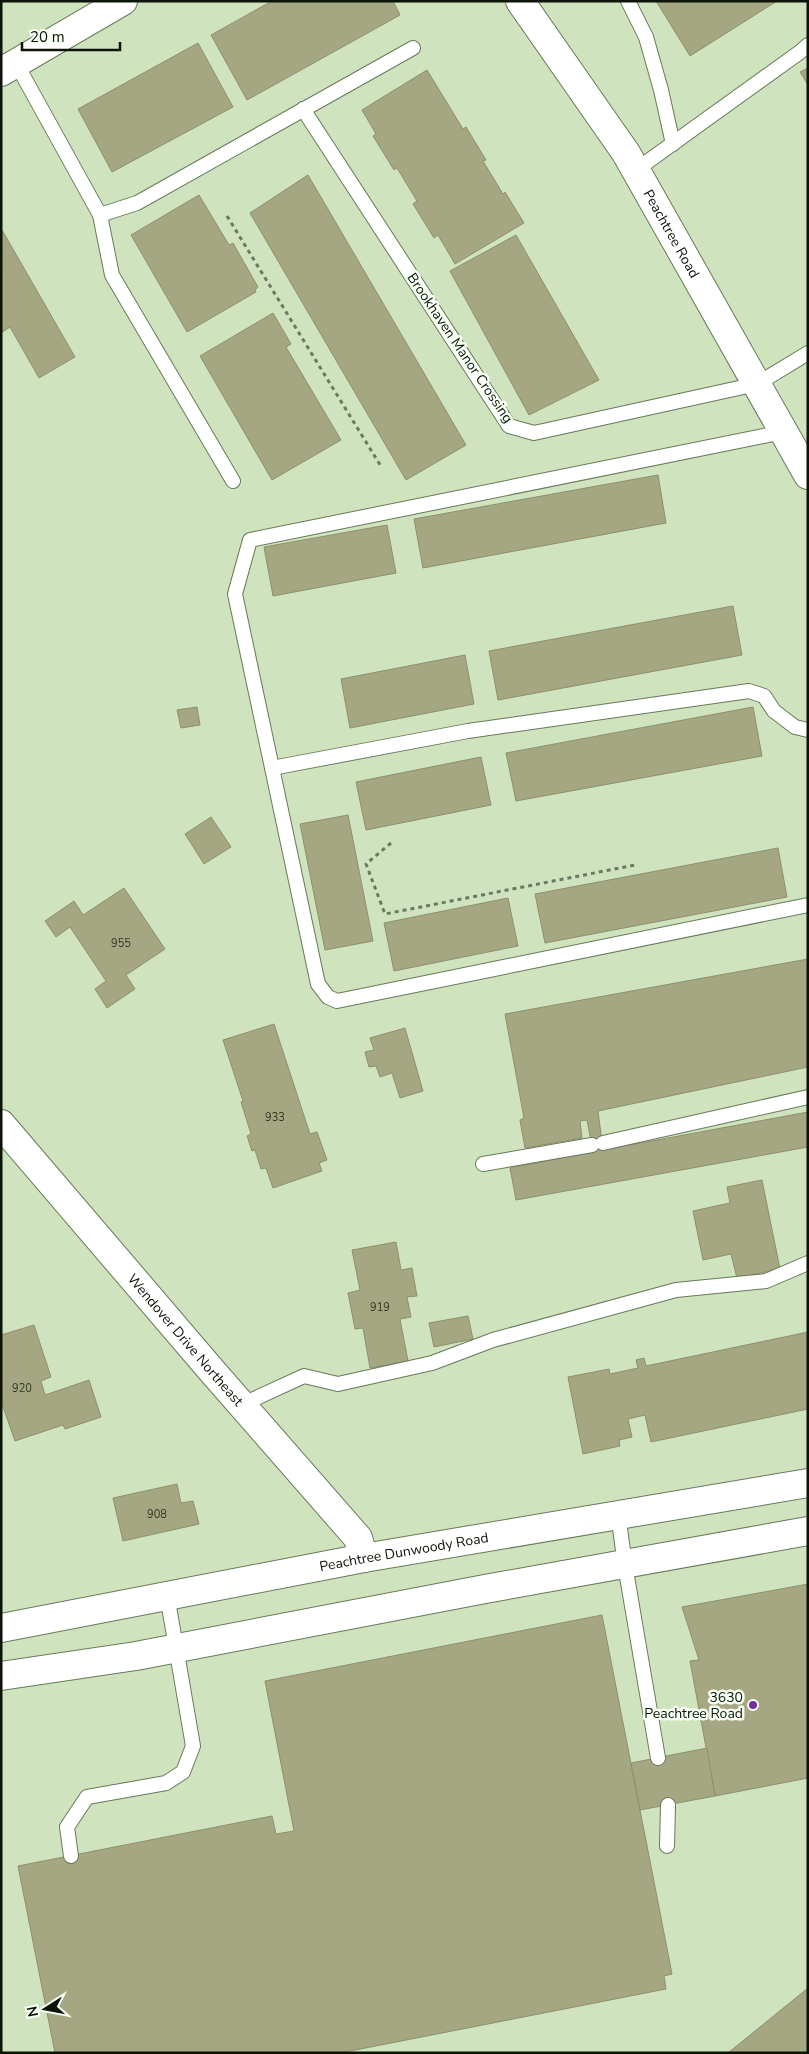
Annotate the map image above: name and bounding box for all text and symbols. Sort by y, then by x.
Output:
scale bar [22,20,120,52]
text: 20 m [30,27,65,47]
street label: Peachtree Road [639,186,704,281]
street label: Brookhaven Manor Crossing [403,269,517,427]
house number: 955 [111,936,131,951]
house number: 933 [265,1110,285,1125]
street label: Wendover Drive Northeast [123,1270,248,1410]
house number: 919 [370,1300,390,1315]
house number: 920 [12,1381,32,1396]
house number: 908 [147,1507,167,1522]
street label: Peachtree Dunwoody Road [318,1528,490,1576]
place label: 3630 Peachtree Road [644,1688,743,1723]
marker: 3630 Peachtree Road [747,1699,759,1711]
north arrow [20,1984,70,2034]
text: N [22,2004,43,2018]

